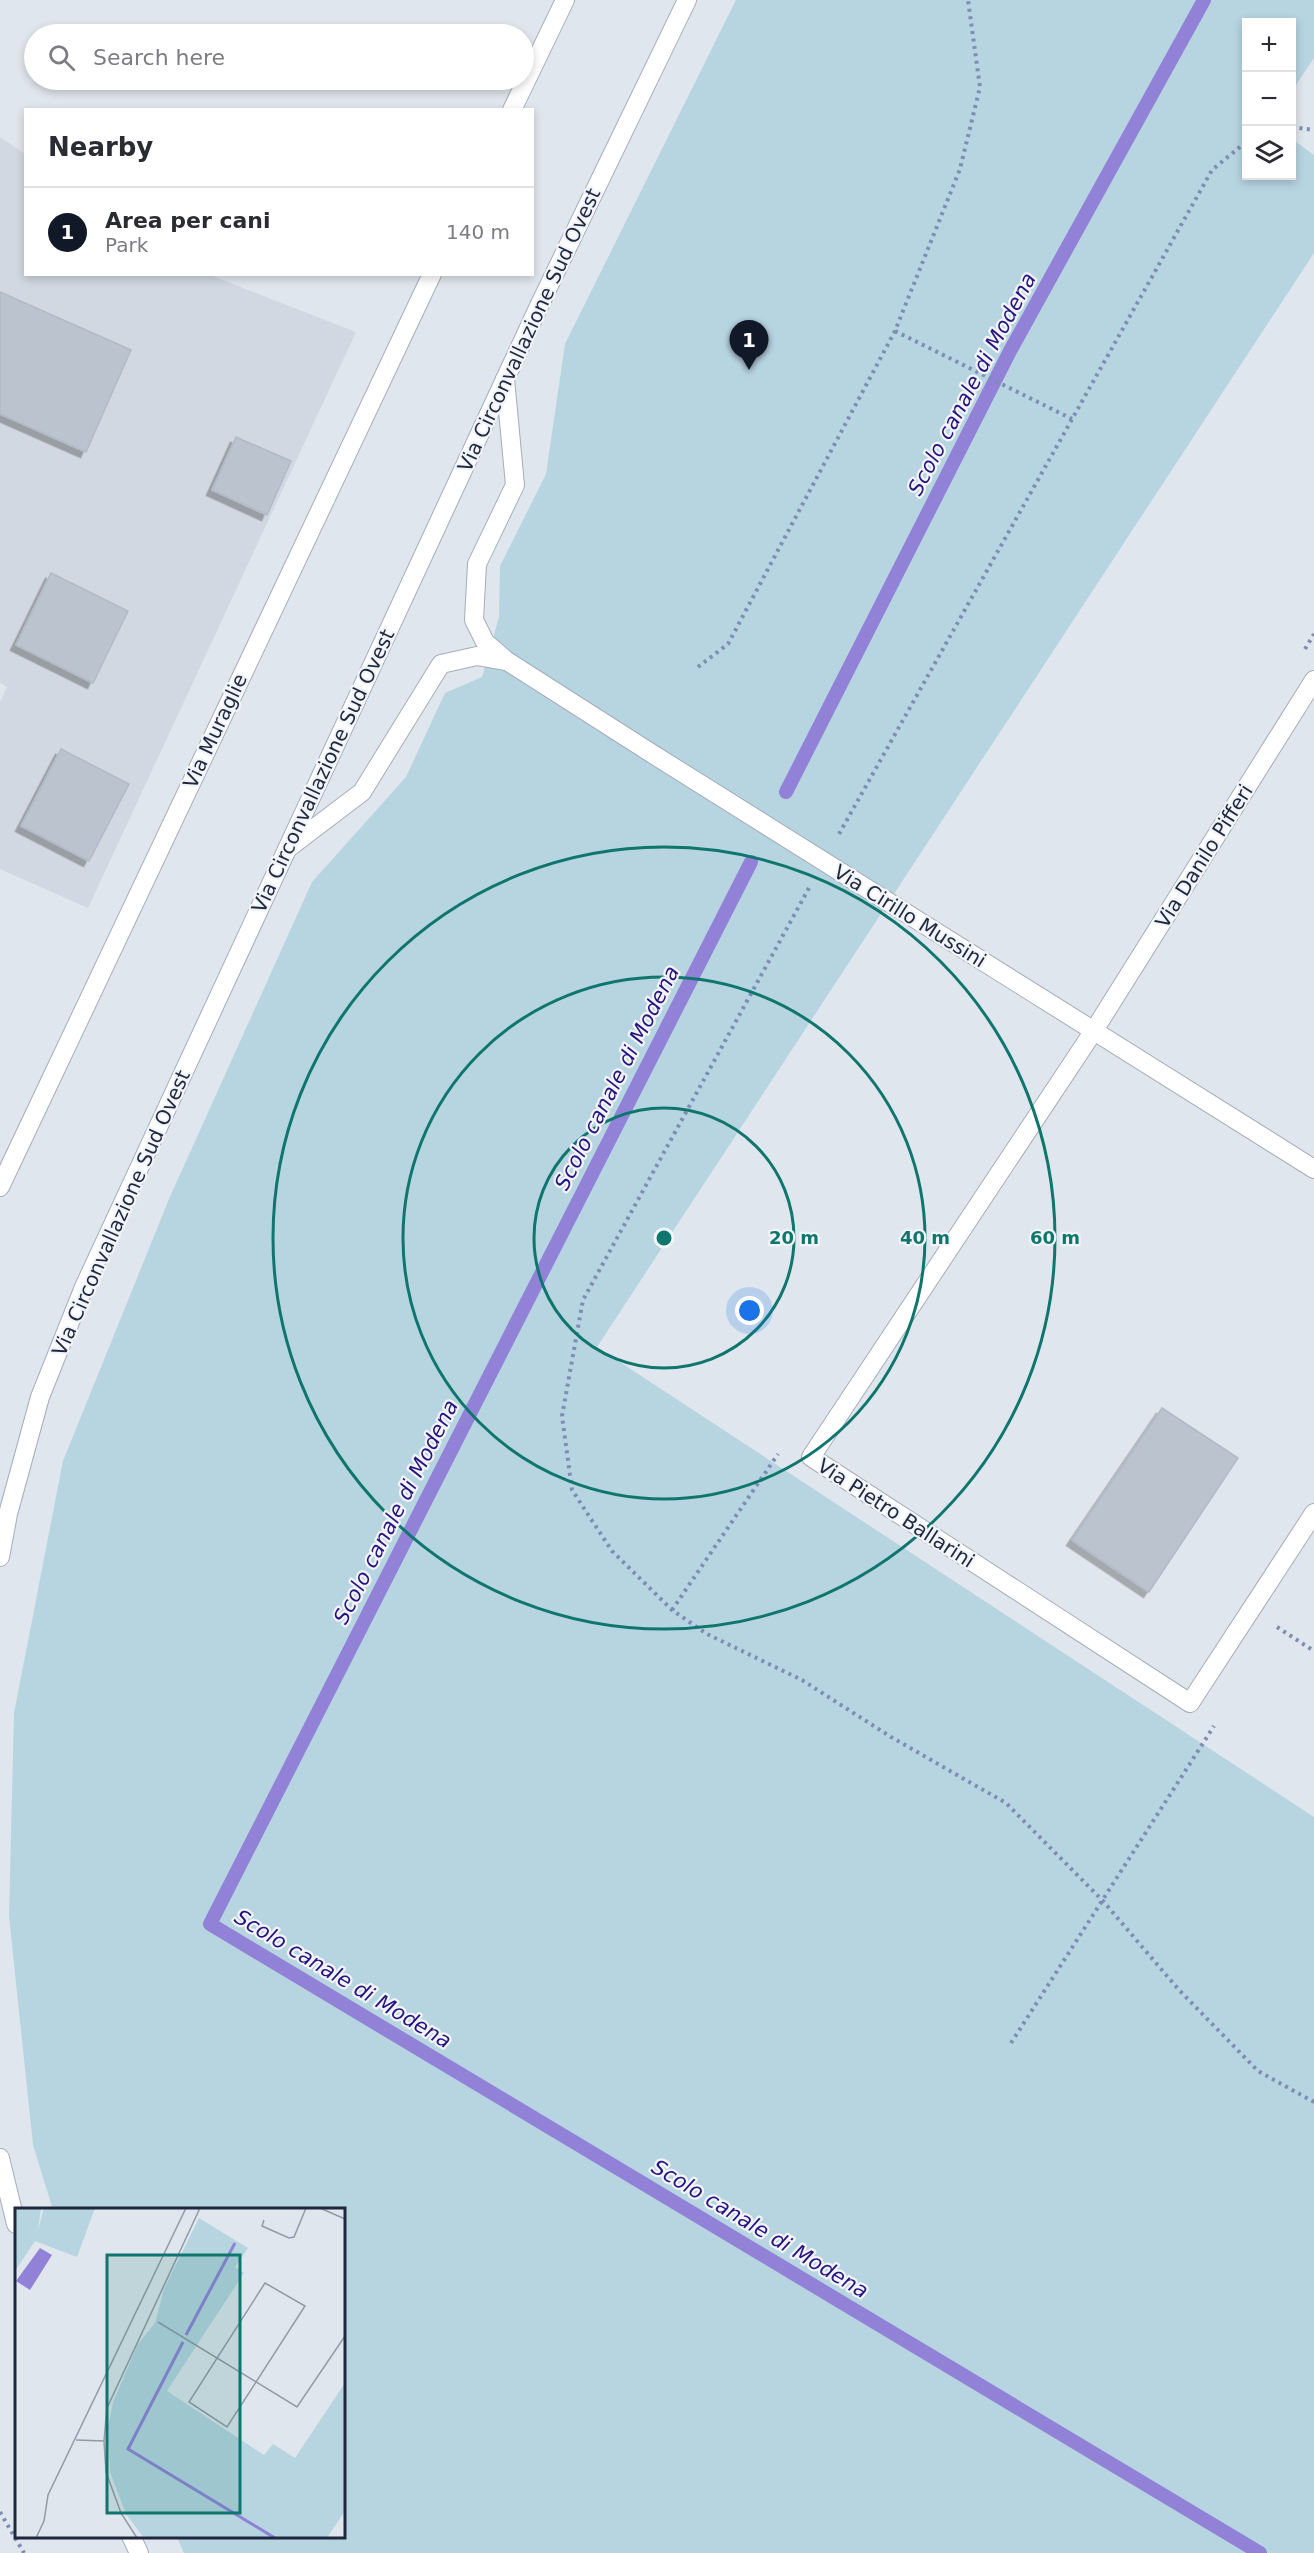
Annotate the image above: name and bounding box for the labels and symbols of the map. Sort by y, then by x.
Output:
street label: Via Circonvallazione Sud Ovest [453,184,606,476]
water label: Scolo canale di Modena [903,269,1041,499]
pin: 1 [730,320,768,370]
street label: Via Circonvallazione Sud Ovest [247,625,400,917]
street label: Via Muraglie [178,670,252,792]
street label: Via Danilo Pifferi [1150,780,1258,932]
street label: Via Cirillo Mussini [829,859,991,973]
water label: Scolo canale di Modena [550,962,684,1194]
street label: Via Circonvallazione Sud Ovest [47,1066,195,1360]
text: 20 m [769,1227,819,1248]
text: 40 m [900,1227,950,1248]
text: 60 m [1030,1227,1080,1248]
centre of rings [654,1228,674,1248]
your location [735,1296,764,1325]
water label: Scolo canale di Modena [329,1396,463,1628]
street label: Via Pietro Ballarini [813,1453,979,1573]
water label: Scolo canale di Modena [230,1905,456,2053]
water label: Scolo canale di Modena [647,2155,873,2303]
inset map [15,2208,345,2538]

